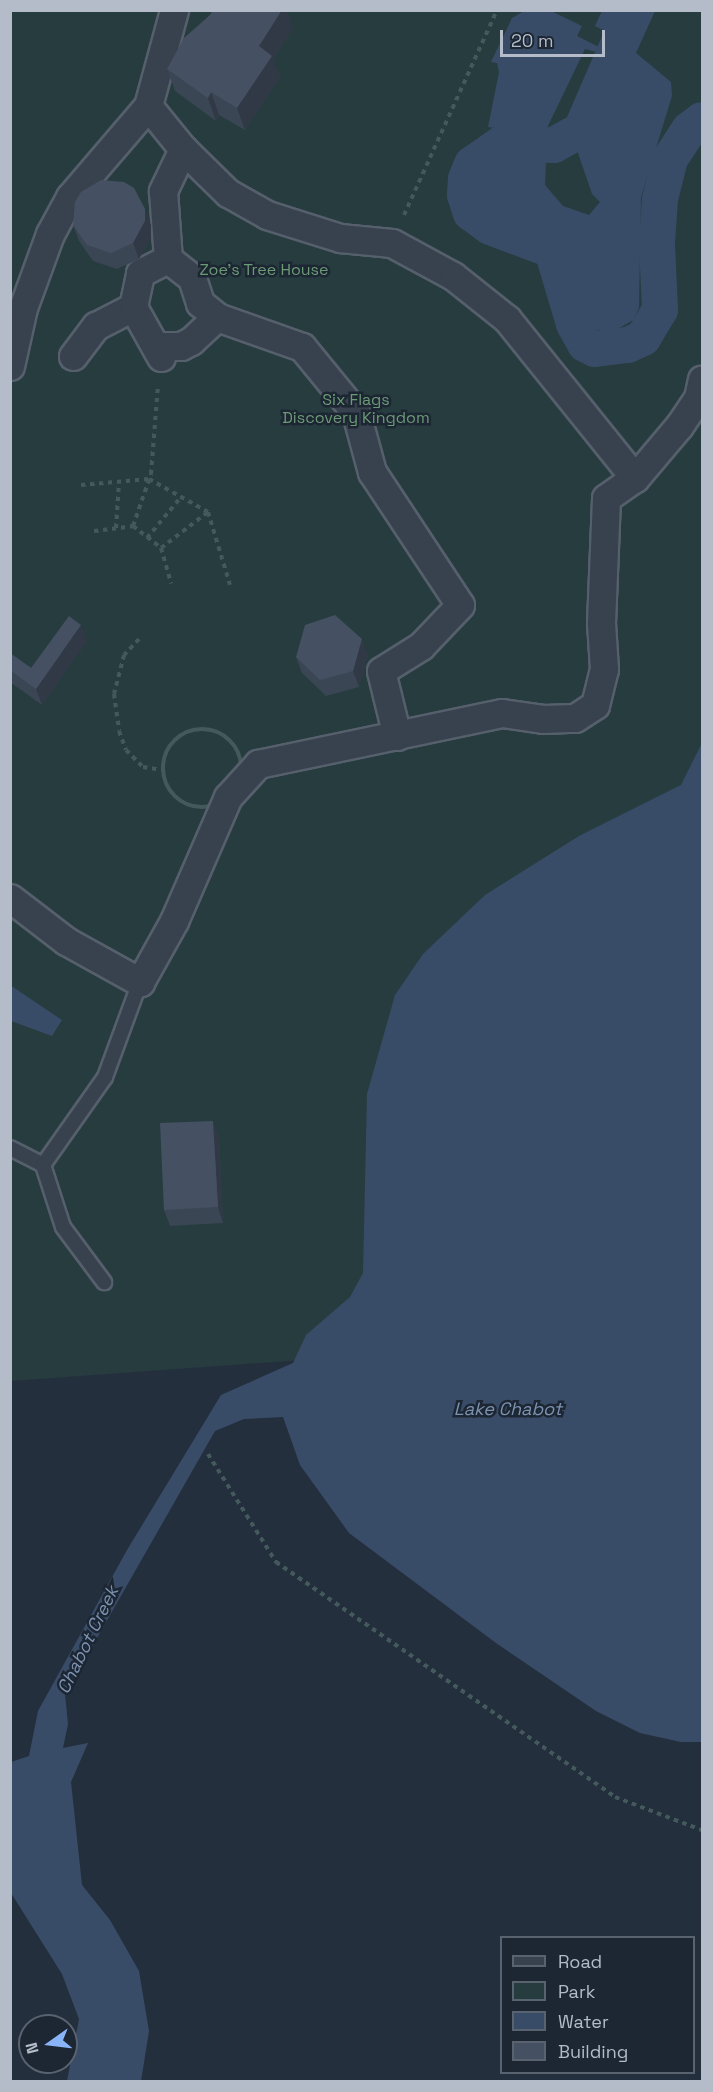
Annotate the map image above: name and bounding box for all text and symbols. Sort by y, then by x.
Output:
scale bar [503,18,608,56]
text: 20 m [511,29,554,52]
park label: Zoe's Tree House [199,260,329,280]
park label: Six Flags Discovery Kingdom [282,390,430,428]
water label: Lake Chabot [454,1398,562,1420]
water label: Chabot Creek [53,1583,123,1697]
legend [500,1936,695,2074]
text: Road [558,1950,602,1973]
text: Park [558,1980,595,2003]
text: Water [558,2010,609,2033]
north arrow [18,2014,78,2074]
text: N [21,2040,43,2056]
text: Building [558,2040,628,2063]

